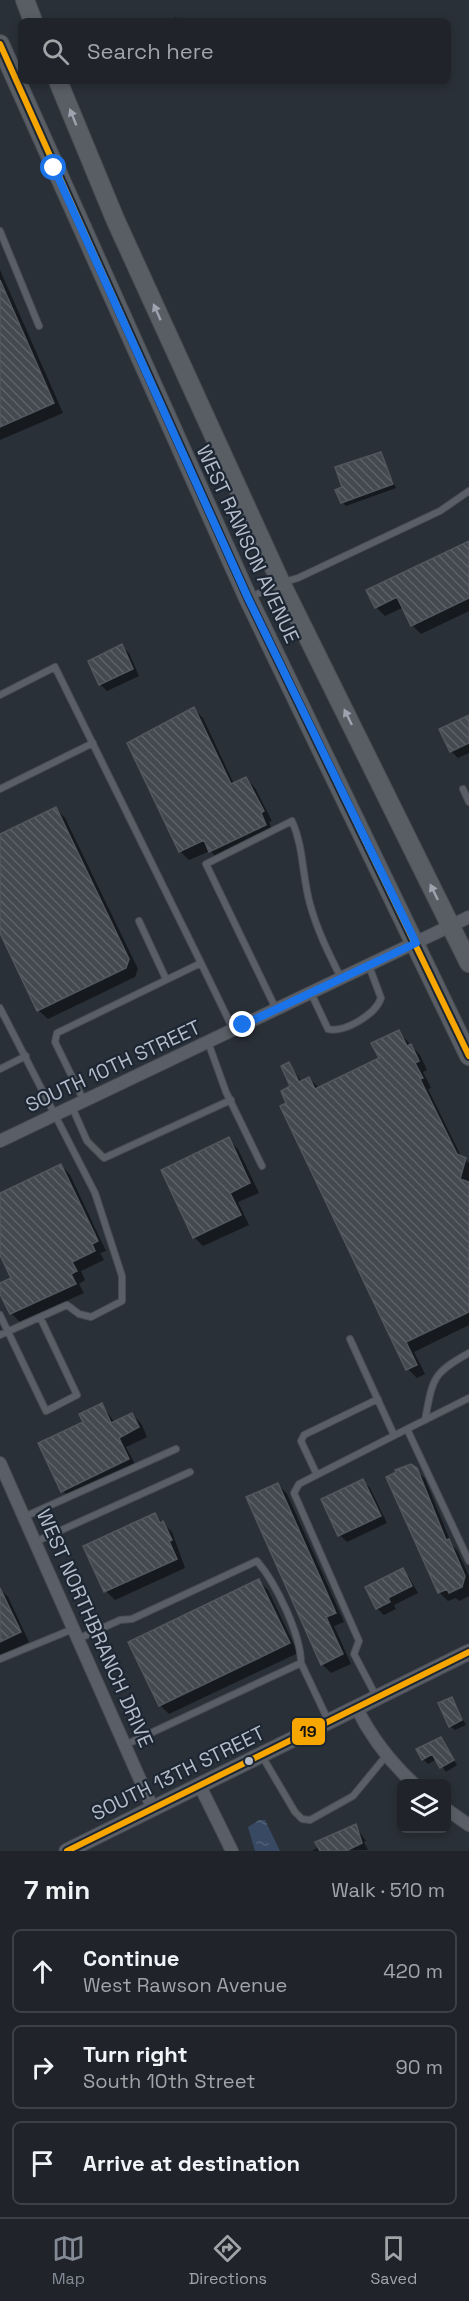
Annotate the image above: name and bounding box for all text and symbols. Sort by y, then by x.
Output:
search box [18,18,451,84]
icon: search [39,35,72,68]
text: Search here [87,37,214,65]
one-way arrow [68,107,78,125]
route start [40,154,66,180]
one-way arrow [152,303,162,321]
street label: WEST RAWSON AVENUE [191,441,305,647]
one-way arrow [343,708,352,725]
one-way arrow [430,883,439,900]
route end [229,1011,255,1037]
street label: SOUTH 10TH STREET [21,1014,205,1118]
street label: WEST NORTHBRANCH DRIVE [31,1505,159,1751]
line badge: 19 [291,1717,326,1746]
street label: SOUTH 13TH STREET [87,1720,269,1826]
text: 19 [299,1721,317,1742]
unlabelled marker [243,1755,255,1767]
map controls [397,1779,451,1833]
button: layers [397,1779,451,1833]
text: 7 min [24,1873,90,1907]
text: Walk · 510 m [331,1877,445,1903]
text: Continue [83,1944,179,1972]
icon: ahead [26,1955,59,1988]
text: 420 m [383,1958,443,1984]
text: West Rawson Avenue [83,1972,287,1998]
text: Turn right [83,2040,188,2068]
icon: right [26,2051,59,2084]
text: 90 m [396,2054,443,2080]
text: South 10th Street [83,2068,255,2094]
icon: arrive [26,2147,59,2180]
text: Arrive at destination [83,2149,300,2177]
tab: Map [52,2232,85,2289]
tab: Directions [189,2232,267,2289]
tab: Saved [371,2232,417,2289]

